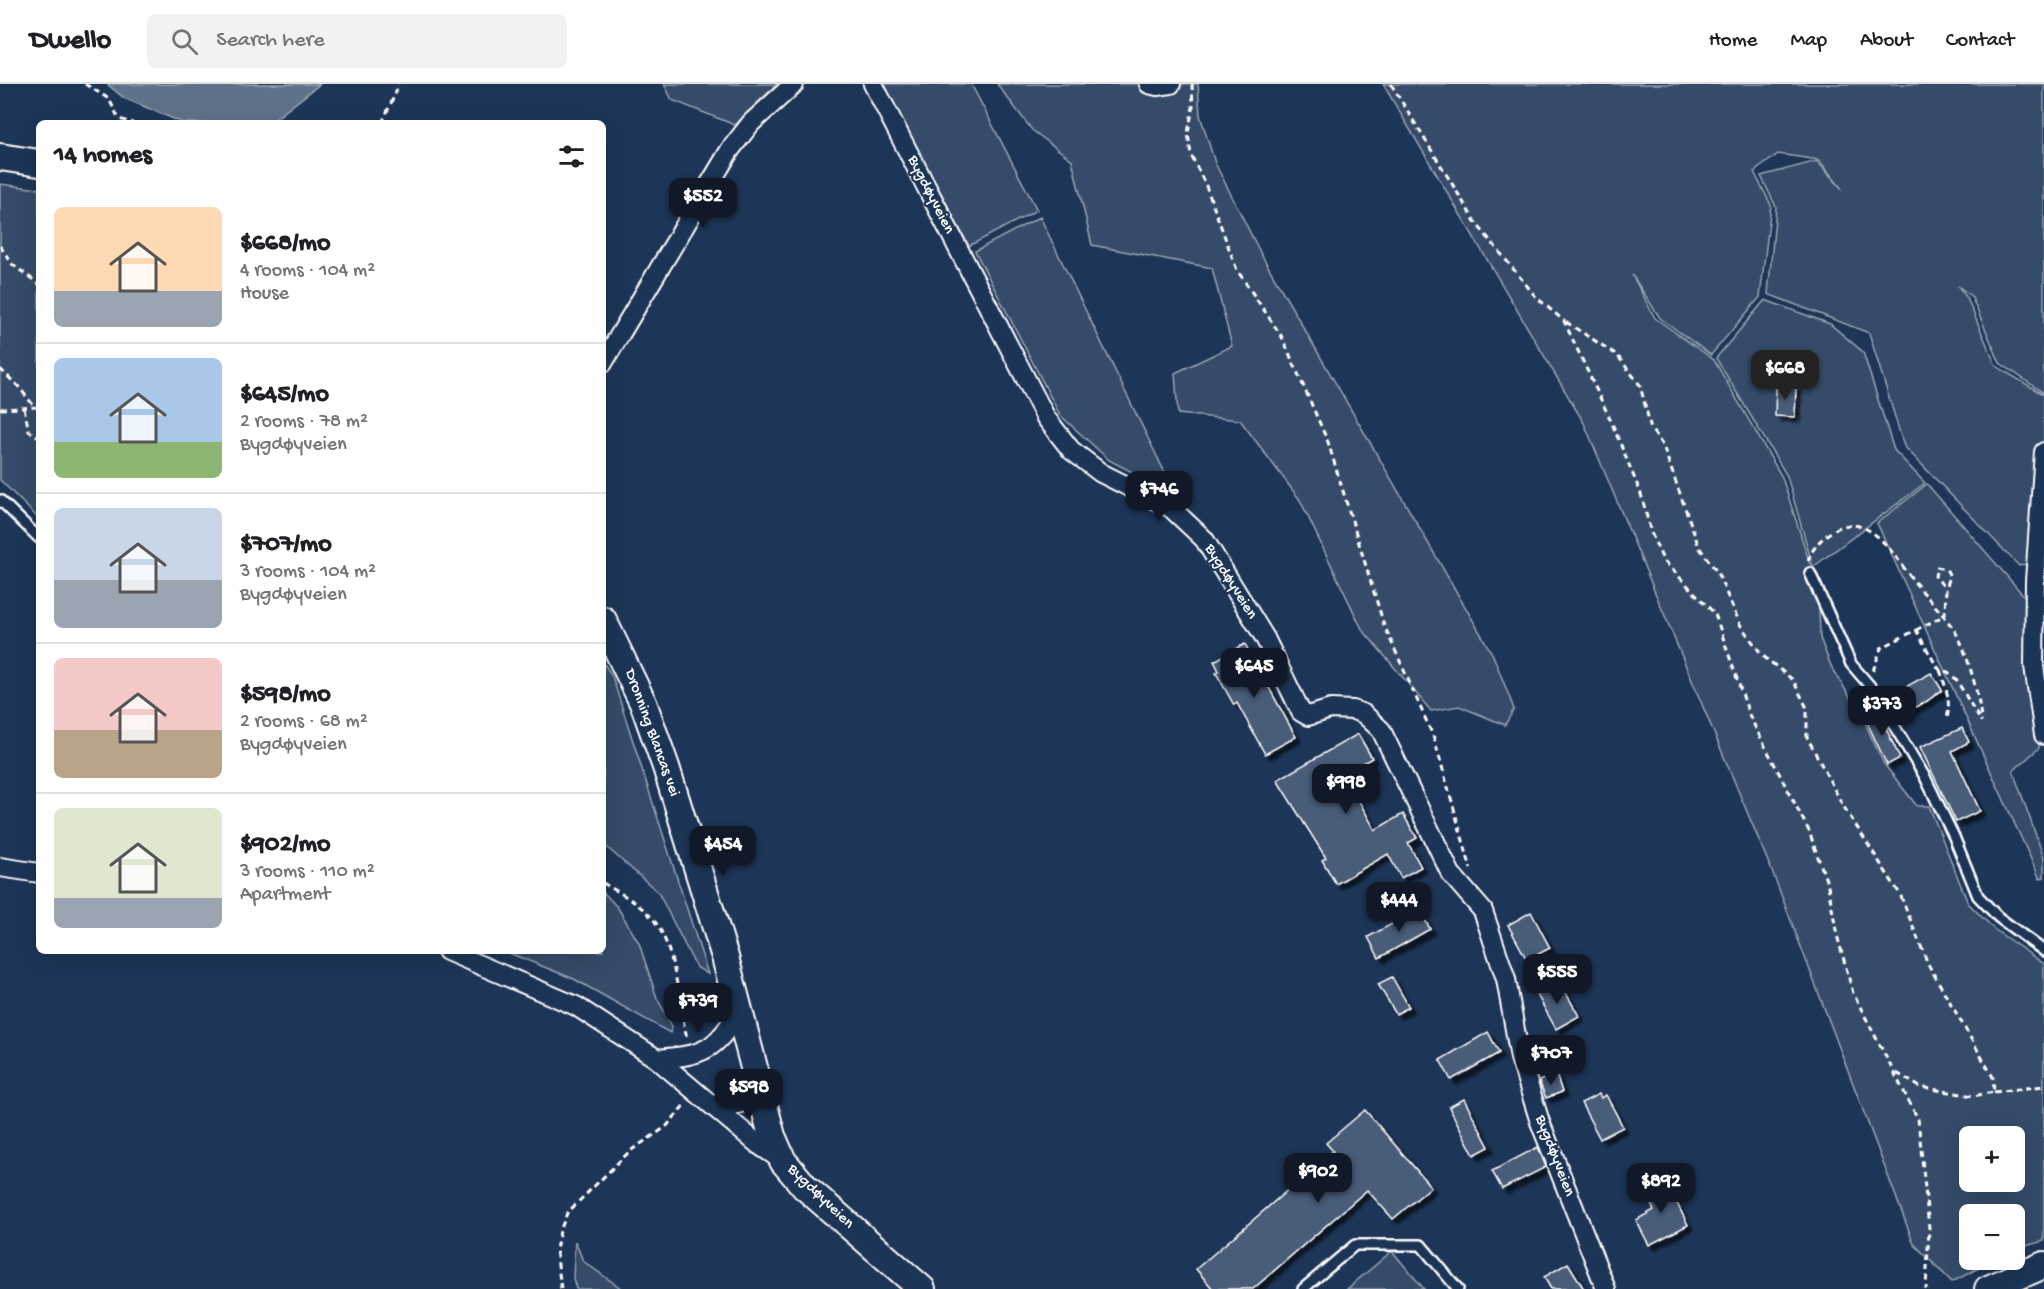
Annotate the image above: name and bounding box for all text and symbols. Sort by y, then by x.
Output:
search box [147,14,567,68]
text: Dwello [30,25,111,58]
icon: search [168,25,201,58]
text: Search here [216,28,325,54]
text: Home [1709,29,1757,54]
text: Map [1790,29,1827,54]
text: About [1860,29,1913,54]
text: Contact [1946,29,2014,54]
icon: filters [555,140,588,173]
text: 14 homes [54,141,152,172]
street label: Bygdøyveien [902,152,958,238]
pin: $552 [667,178,739,229]
text: $552 [683,186,723,209]
text: $668/mo [240,229,330,260]
icon: home [102,231,174,303]
text: 4 rooms · 104 m² [240,260,375,283]
text: House [240,283,289,306]
pin: $668 [1749,350,1821,401]
text: $668 [1765,358,1805,381]
text: $645/mo [240,380,329,411]
icon: home [102,382,174,454]
text: 2 rooms · 78 m² [240,411,368,434]
text: Bygdøyveien [240,434,347,457]
pin: $746 [1123,471,1195,522]
text: $746 [1140,479,1178,502]
text: $707/mo [240,530,332,561]
icon: home [102,532,174,604]
street label: Bygdøyveien [1199,540,1261,624]
text: 3 rooms · 104 m² [240,561,376,584]
text: Bygdøyveien [240,584,347,607]
pin: $645 [1218,648,1290,699]
text: $645 [1234,656,1274,679]
street label: Dronning Blancas vei [619,666,683,799]
text: $598/mo [240,680,331,711]
icon: home [102,682,174,754]
pin: $373 [1846,686,1918,737]
text: $373 [1862,694,1902,717]
text: 2 rooms · 68 m² [240,711,368,734]
text: Bygdøyveien [240,734,347,757]
pin: $998 [1310,764,1382,815]
text: $998 [1326,772,1366,795]
pin: $454 [687,826,759,877]
text: $902/mo [240,830,330,861]
icon: home [102,832,174,904]
text: $454 [704,834,742,857]
text: 3 rooms · 110 m² [240,861,375,884]
pin: $444 [1363,882,1435,933]
text: Apartment [240,884,330,907]
text: $444 [1380,890,1418,913]
pin: $555 [1521,954,1593,1005]
text: $555 [1537,962,1577,985]
pin: $739 [662,983,734,1034]
text: $739 [678,991,718,1014]
pin: $707 [1515,1035,1587,1086]
text: $707 [1530,1043,1572,1066]
pin: $598 [713,1069,785,1120]
text: $598 [729,1077,769,1100]
street label: Bygdøyveien [1529,1112,1578,1200]
map controls [1959,1126,2025,1270]
button: + [1959,1126,2025,1192]
pin: $902 [1282,1153,1354,1204]
street label: Bygdøyveien [782,1160,858,1234]
text: $902 [1298,1161,1338,1184]
pin: $892 [1625,1163,1697,1214]
text: $892 [1641,1171,1681,1194]
button: − [1959,1204,2025,1270]

